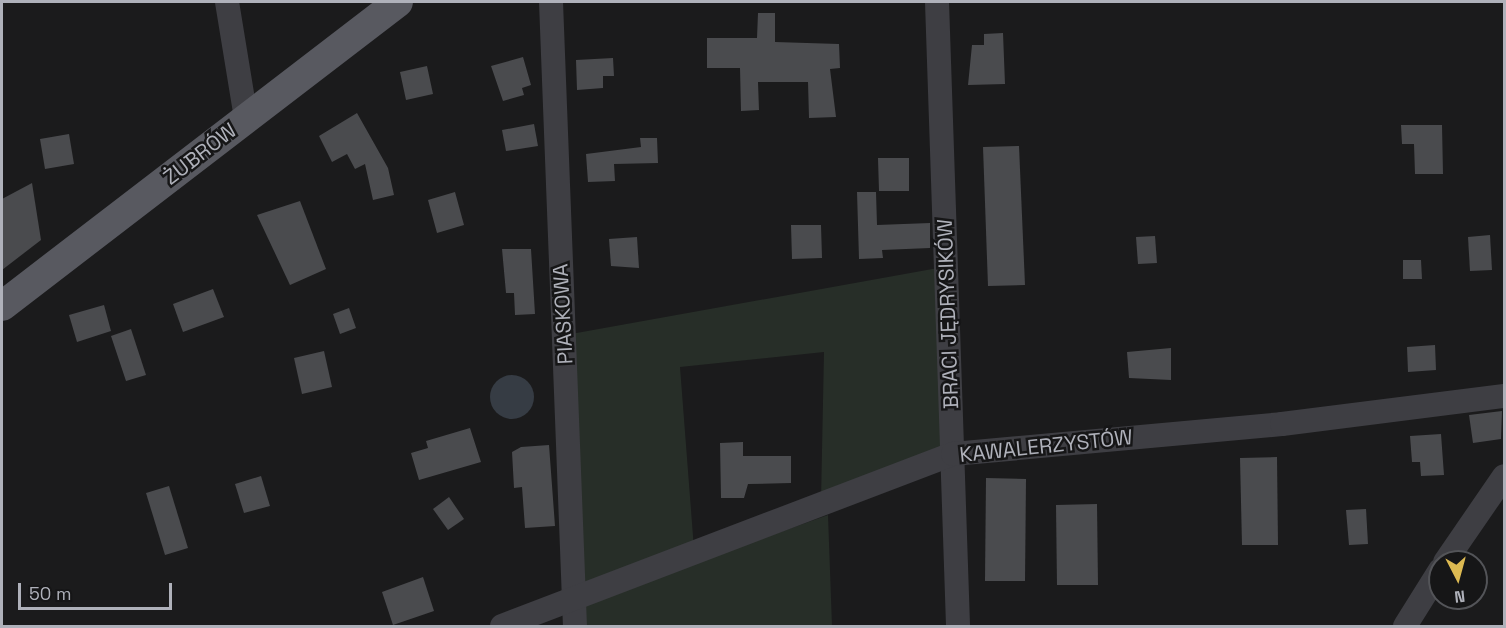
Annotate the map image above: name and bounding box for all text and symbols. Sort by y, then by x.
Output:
street label: ŻUBRÓW [159,118,241,190]
street label: BRACI JĘDRYSIKÓW [932,219,964,409]
street label: PIASKOWA [548,263,578,365]
street label: KAWALERZYSTÓW [958,424,1134,468]
north arrow [1428,550,1488,610]
scale bar [21,571,176,609]
text: 50 m [29,582,71,605]
text: N [1453,585,1466,607]

